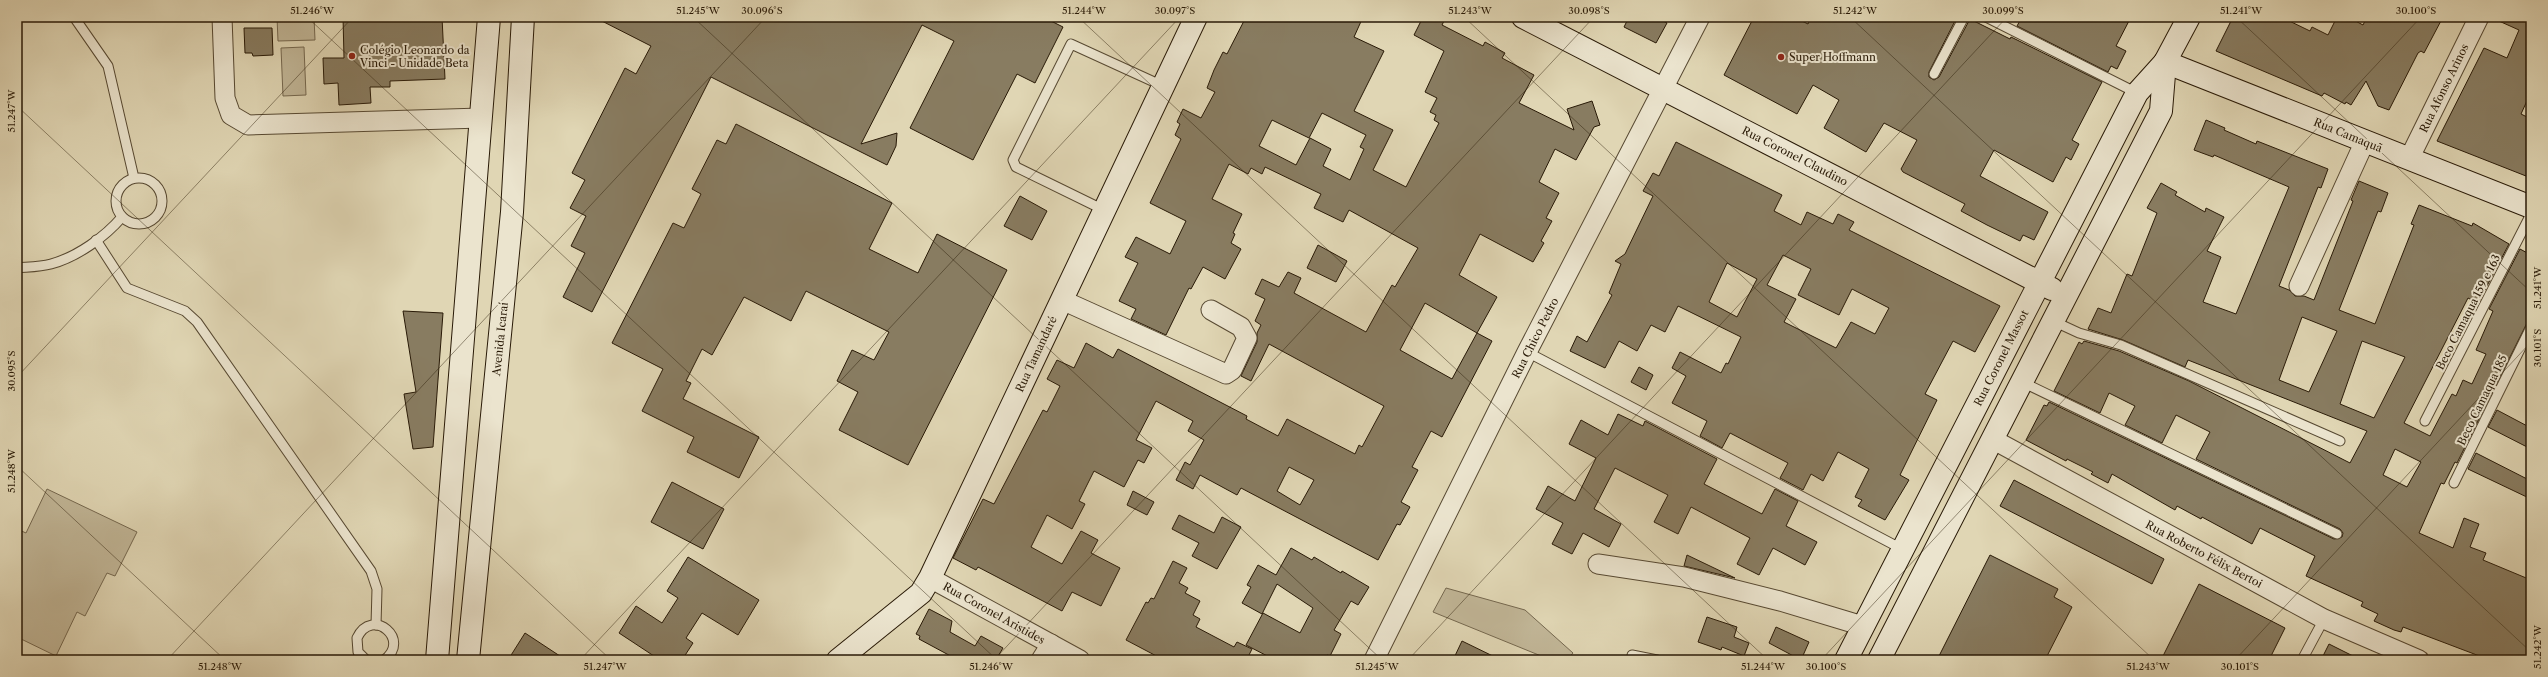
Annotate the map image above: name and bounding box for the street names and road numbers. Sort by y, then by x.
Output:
street label: Rua Afonso Arinos [2416,41,2472,135]
street label: Rua Camaquã [2312,115,2385,155]
street label: Rua Coronel Claudino [1740,123,1851,189]
street label: Beco Camaqua 159 e 163 [2433,252,2503,372]
street label: Rua Chico Pedro [1509,295,1561,381]
street label: Avenida Icaraí [489,301,511,378]
street label: Rua Coronel Massot [1971,307,2031,408]
street label: Rua Tamandaré [1012,314,1060,394]
street label: Beco Camaqua 185 [2454,353,2510,447]
street label: Rua Roberto Félix Bertoi [2143,517,2265,591]
street label: Rua Coronel Aristides [941,579,1048,647]

